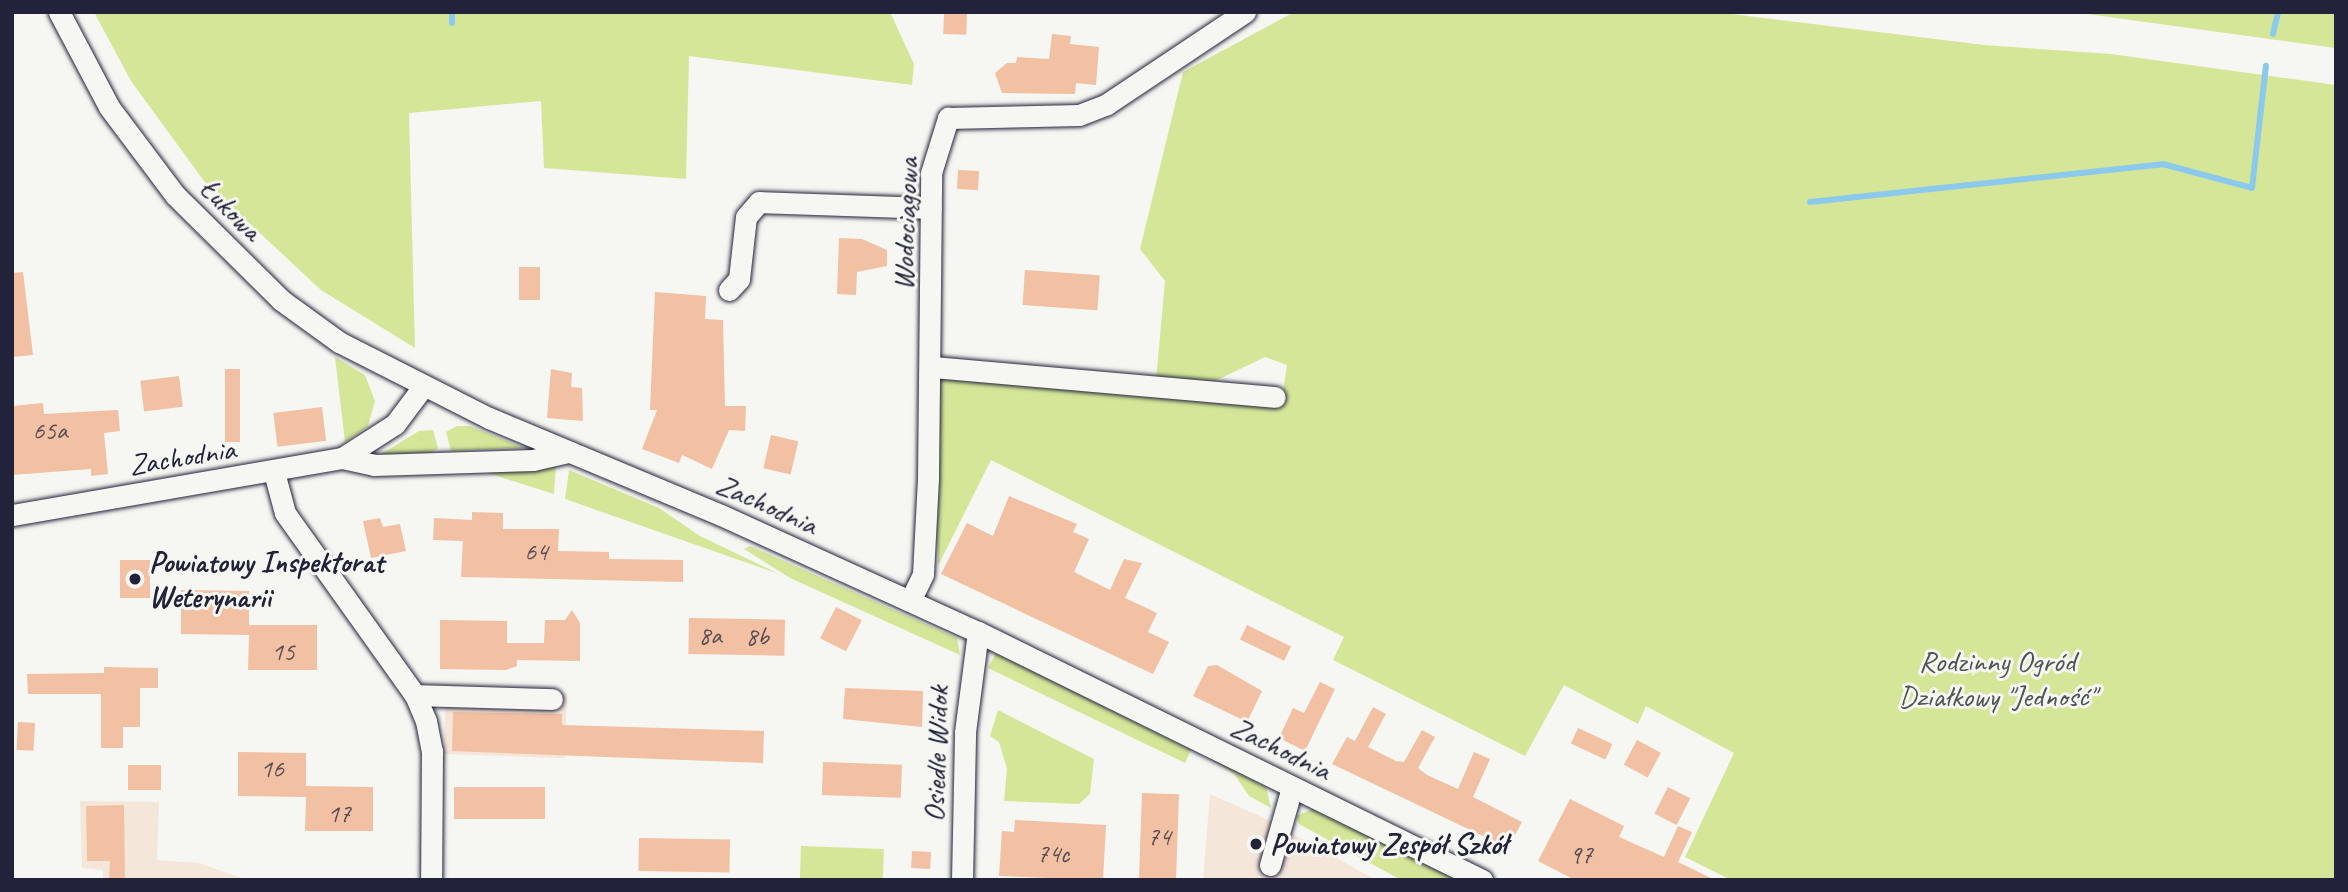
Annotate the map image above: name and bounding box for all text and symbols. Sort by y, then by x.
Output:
street label: Wodociągowa [885,157,925,291]
street label: Łukowa [192,170,270,248]
house number: 65a [33,415,67,447]
street label: Zachodnia [126,431,238,483]
street label: Zachodnia [711,466,823,542]
house number: 64 [524,536,548,568]
place label: Powiatowy Inspektorat Weterynarii [149,544,383,614]
marker: Powiatowy Inspektorat Weterynarii [127,571,143,587]
house number: 8a [698,620,722,652]
house number: 8b [745,621,769,653]
house number: 15 [271,636,295,668]
park label: Rodzinny Ogród Działkowy "Jedność" [1899,643,2095,714]
street label: Osiedle Widok [916,685,956,823]
street label: Zachodnia [1225,708,1337,788]
house number: 16 [260,753,284,785]
house number: 17 [327,798,351,830]
house number: 74 [1147,821,1171,853]
place label: Powiatowy Zespół Szkół [1270,826,1506,862]
marker: Powiatowy Zespół Szkół [1248,836,1264,852]
house number: 74c [1037,838,1069,870]
house number: 97 [1569,839,1593,871]

